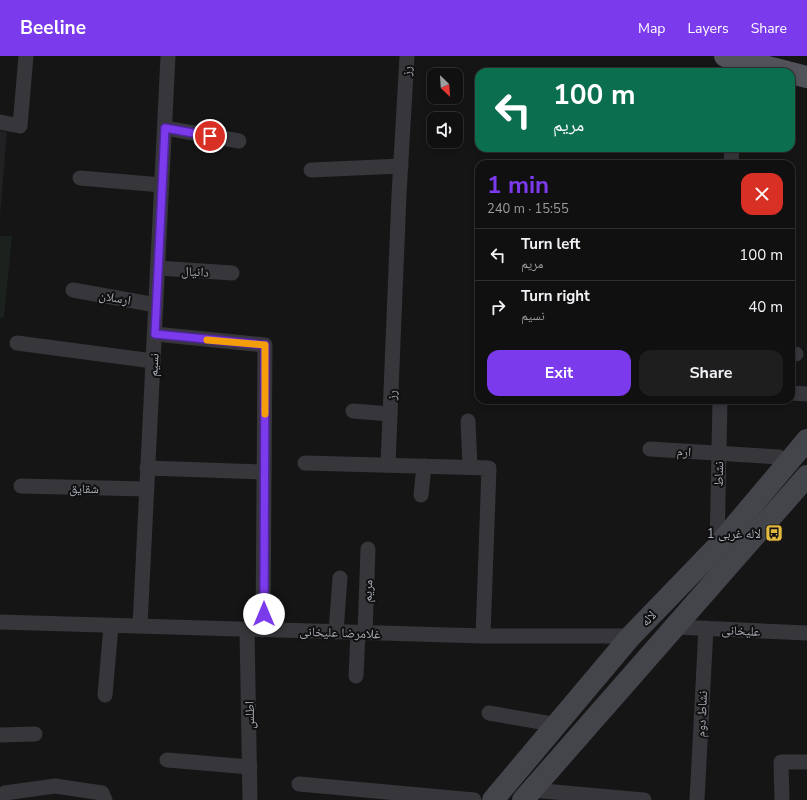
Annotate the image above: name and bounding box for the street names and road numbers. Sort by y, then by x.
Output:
street label: رز [398,66,416,78]
street label: دانیال [181,262,209,282]
street label: ارسلان [97,286,132,310]
street label: نسیم [144,353,164,377]
street label: رز [383,390,401,401]
street label: ارم [676,443,692,461]
street label: نشاط [710,461,728,487]
street label: شقایق [69,480,99,498]
street label: مریم [359,579,377,603]
street label: لاله [637,607,661,630]
street label: علیخانی [721,621,761,641]
street label: غلامرضا علیخانی [299,623,381,643]
street label: نشاط دوم [692,690,712,738]
street label: اطلس [241,701,259,729]

